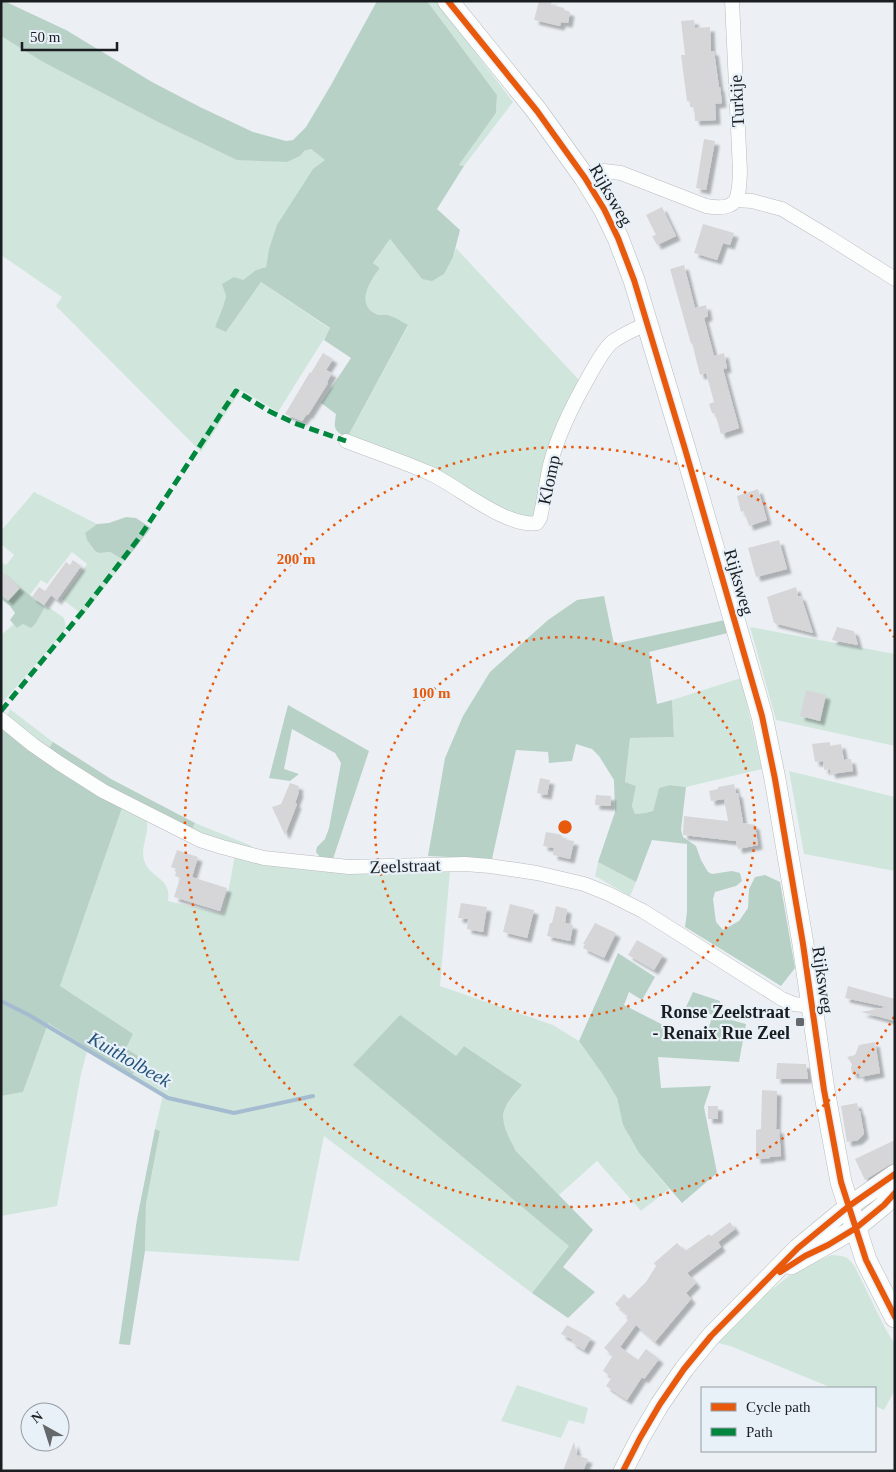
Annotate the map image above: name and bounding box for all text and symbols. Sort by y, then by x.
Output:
scale bar [22,20,118,52]
text: 50 m [30,29,61,45]
street label: Turkije [726,74,748,128]
street label: Rijksweg [585,161,637,229]
street label: Klomp [534,453,564,507]
street label: Rijksweg [720,547,758,617]
text: 200 m [277,551,316,567]
text: 100 m [412,685,451,701]
centre of rings [556,818,574,836]
street label: Zeelstraat [369,855,441,877]
street label: Rijksweg [808,945,838,1015]
place label: Ronse Zeelstraat - Renaix Rue Zeel [653,1002,790,1043]
marker: Ronse Zeelstraat - Renaix Rue Zeel [794,1016,806,1028]
water label: Kuitholbeek [84,1027,175,1092]
legend [701,1387,876,1452]
text: Cycle path [746,1399,811,1415]
north arrow [20,1402,70,1452]
text: N [28,1408,46,1426]
text: Path [746,1424,773,1440]

